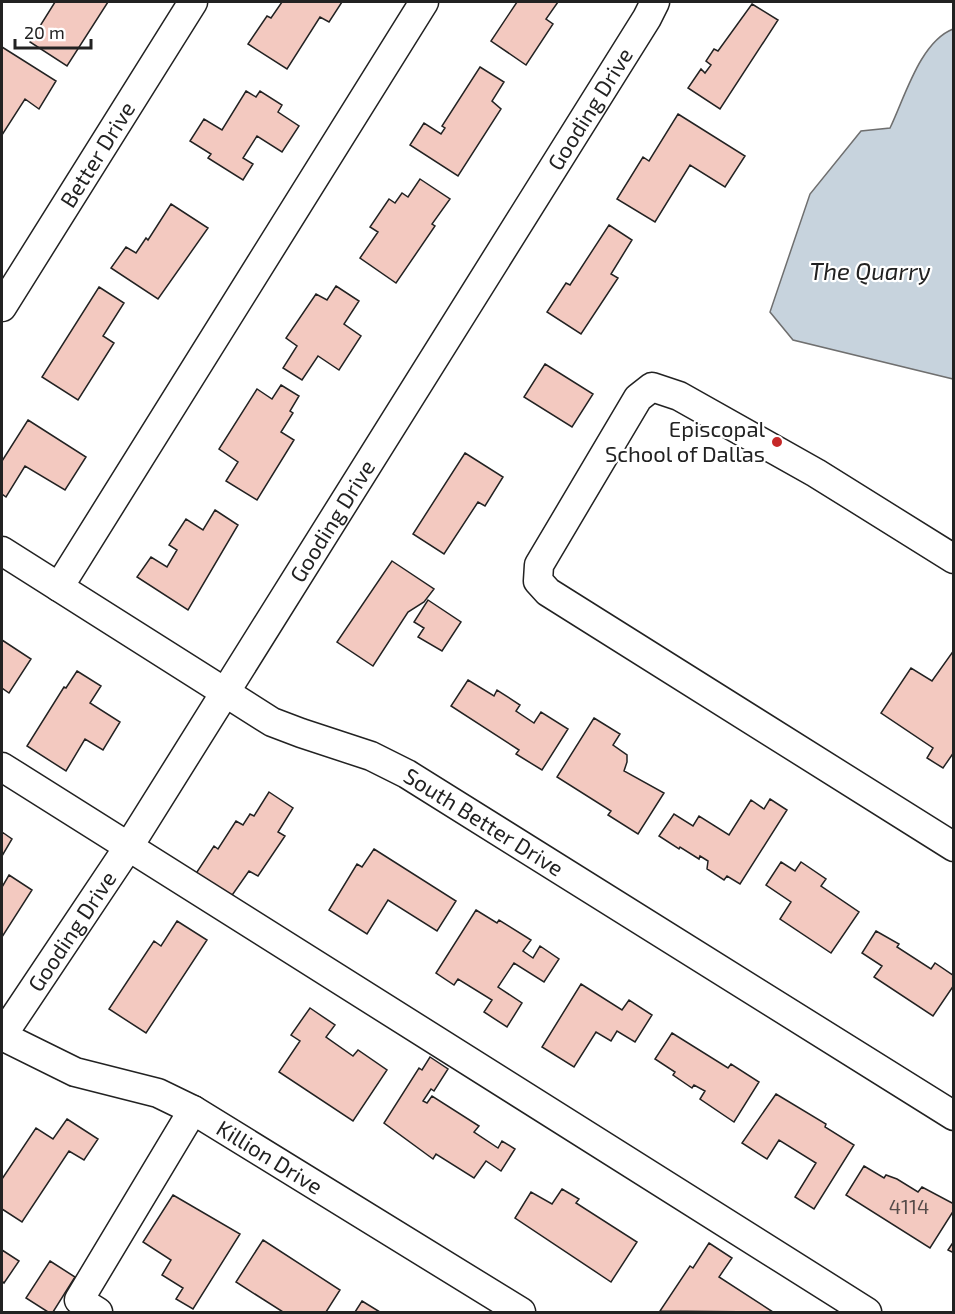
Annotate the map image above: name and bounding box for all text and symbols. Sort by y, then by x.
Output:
scale bar [15,12,92,50]
text: 20 m [24,21,65,43]
street label: Gooding Drive [541,42,637,174]
street label: Better Drive [54,96,139,212]
water label: The Quarry [809,256,931,285]
place label: Episcopal School of Dallas [605,415,765,466]
marker: Episcopal School of Dallas [770,435,784,449]
street label: Gooding Drive [284,455,379,586]
street label: South Better Drive [400,762,569,881]
street label: Gooding Drive [22,866,121,996]
street label: Killion Drive [213,1114,328,1199]
house number: 4114 [889,1194,929,1218]

